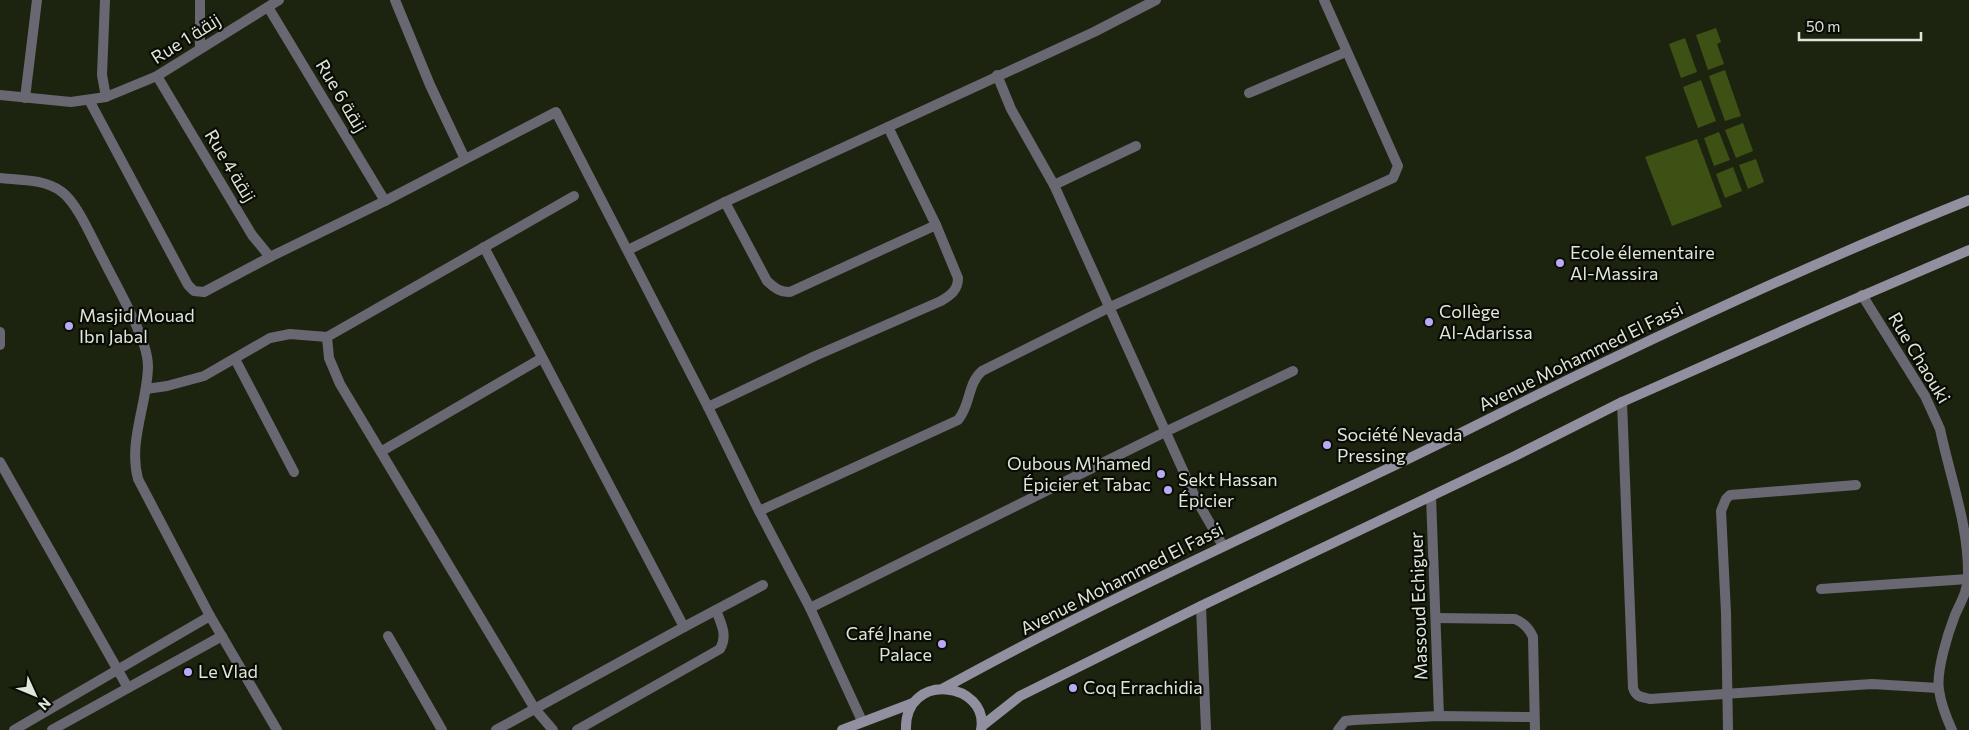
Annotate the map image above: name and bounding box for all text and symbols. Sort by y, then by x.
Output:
street label: Rue 1 زنقة [147,8,225,69]
scale bar [1799,10,1922,42]
text: 50 m [1806,17,1840,35]
street label: Rue 6 زنقة [311,55,372,136]
street label: Rue 4 زنقة [200,125,261,206]
place label: Ecole élementaire Al-Massira [1570,241,1715,284]
marker: Ecole élementaire Al-Massira [1554,257,1566,269]
street label: Avenue Mohammed El Fassi [1475,297,1686,415]
place label: Collège Al-Adarissa [1439,300,1533,343]
place label: Masjid Mouad Ibn Jabal [79,304,195,347]
street label: Rue Chaouki [1884,308,1956,407]
marker: Collège Al-Adarissa [1423,316,1435,328]
marker: Masjid Mouad Ibn Jabal [63,320,75,332]
place label: Société Nevada Pressing [1337,423,1463,466]
marker: Société Nevada Pressing [1321,439,1333,451]
place label: Oubous M'hamed Épicier et Tabac [1007,452,1151,495]
marker: Oubous M'hamed Épicier et Tabac [1155,468,1167,480]
place label: Sekt Hassan Épicier [1178,468,1278,511]
marker: Sekt Hassan Épicier [1162,484,1174,496]
street label: Avenue Mohammed El Fassi [1016,517,1227,639]
street label: Massoud Echiguer [1404,531,1432,681]
place label: Café Jnane Palace [846,622,932,665]
marker: Café Jnane Palace [936,638,948,650]
place label: Le Vlad [198,660,258,682]
marker: Le Vlad [182,666,194,678]
north arrow [10,670,60,720]
place label: Coq Errachidia [1083,676,1203,698]
marker: Coq Errachidia [1067,682,1079,694]
text: N [35,695,54,714]

